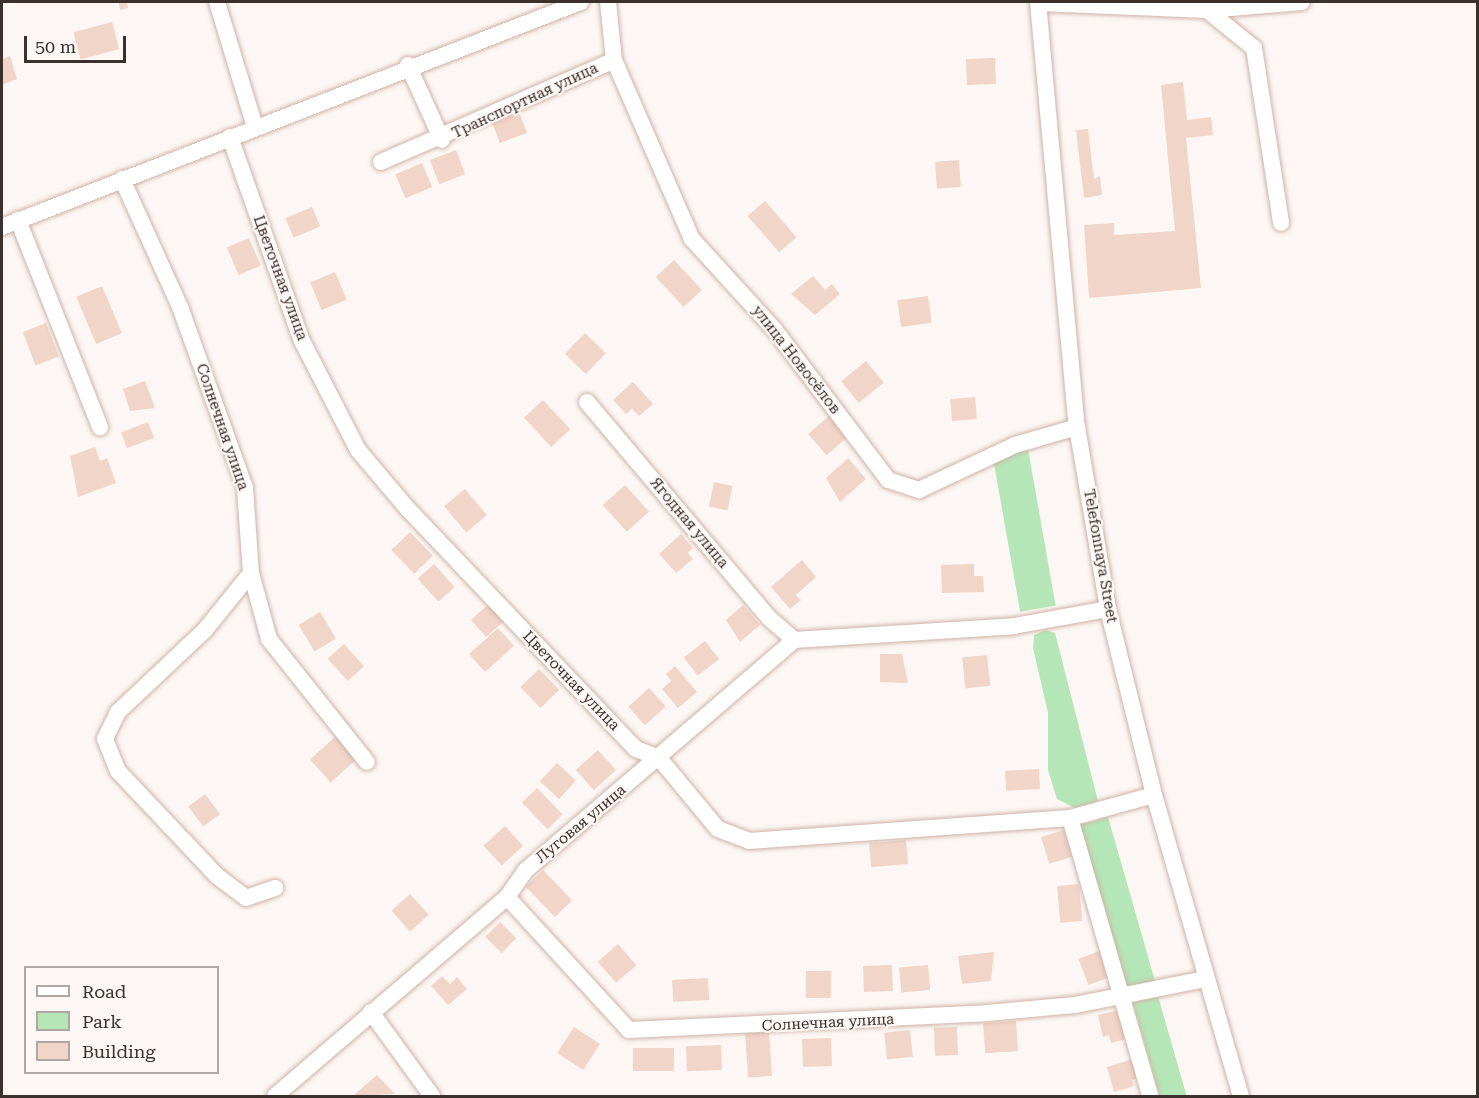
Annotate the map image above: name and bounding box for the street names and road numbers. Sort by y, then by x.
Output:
street label: Транспортная улица [449,59,601,143]
street label: Цветочная улица [249,213,311,343]
street label: улица Новосёлов [748,302,844,418]
street label: Солнечная улица [192,361,252,493]
street label: Ягодная улица [646,474,732,572]
street label: Telefonnaya Street [1079,488,1121,624]
street label: Цветочная улица [519,627,623,735]
street label: Луговая улица [532,781,630,867]
street label: Солнечная улица [761,1011,895,1035]

